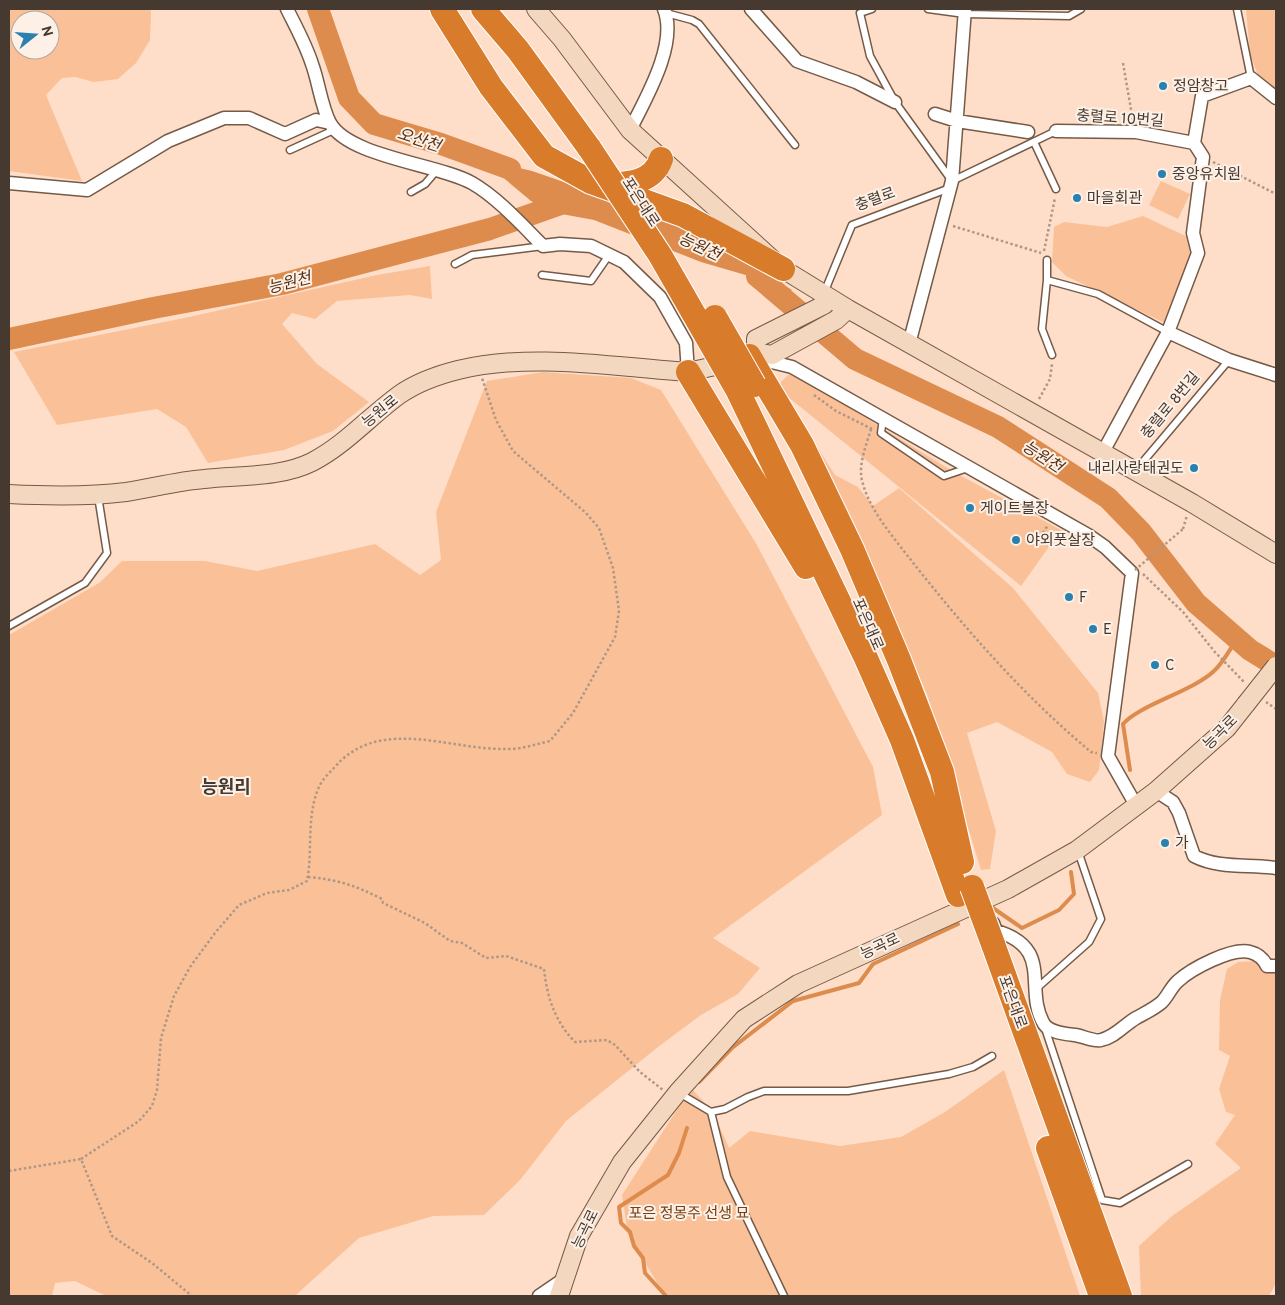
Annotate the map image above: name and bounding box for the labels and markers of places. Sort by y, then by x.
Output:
place label: 정암창고 [1173,78,1228,97]
marker: 정암창고 [1157,80,1169,92]
place label: 중앙유치원 [1172,166,1241,185]
marker: 중앙유치원 [1156,168,1168,180]
place label: 마을회관 [1087,190,1142,209]
marker: 마을회관 [1071,192,1083,204]
place label: 내리사랑태권도 [1087,460,1184,479]
marker: 내리사랑태권도 [1188,462,1200,474]
place label: 게이트볼장 [980,500,1049,519]
marker: 게이트볼장 [964,502,976,514]
place label: 야외풋살장 [1026,532,1095,551]
marker: 야외풋살장 [1010,534,1022,546]
place label: F [1079,589,1087,608]
marker: F [1063,591,1075,603]
place label: E [1103,621,1112,640]
marker: E [1087,623,1099,635]
place label: C [1165,657,1175,676]
marker: C [1149,659,1161,671]
place label: 가 [1175,835,1189,854]
marker: 가 [1159,837,1171,849]

